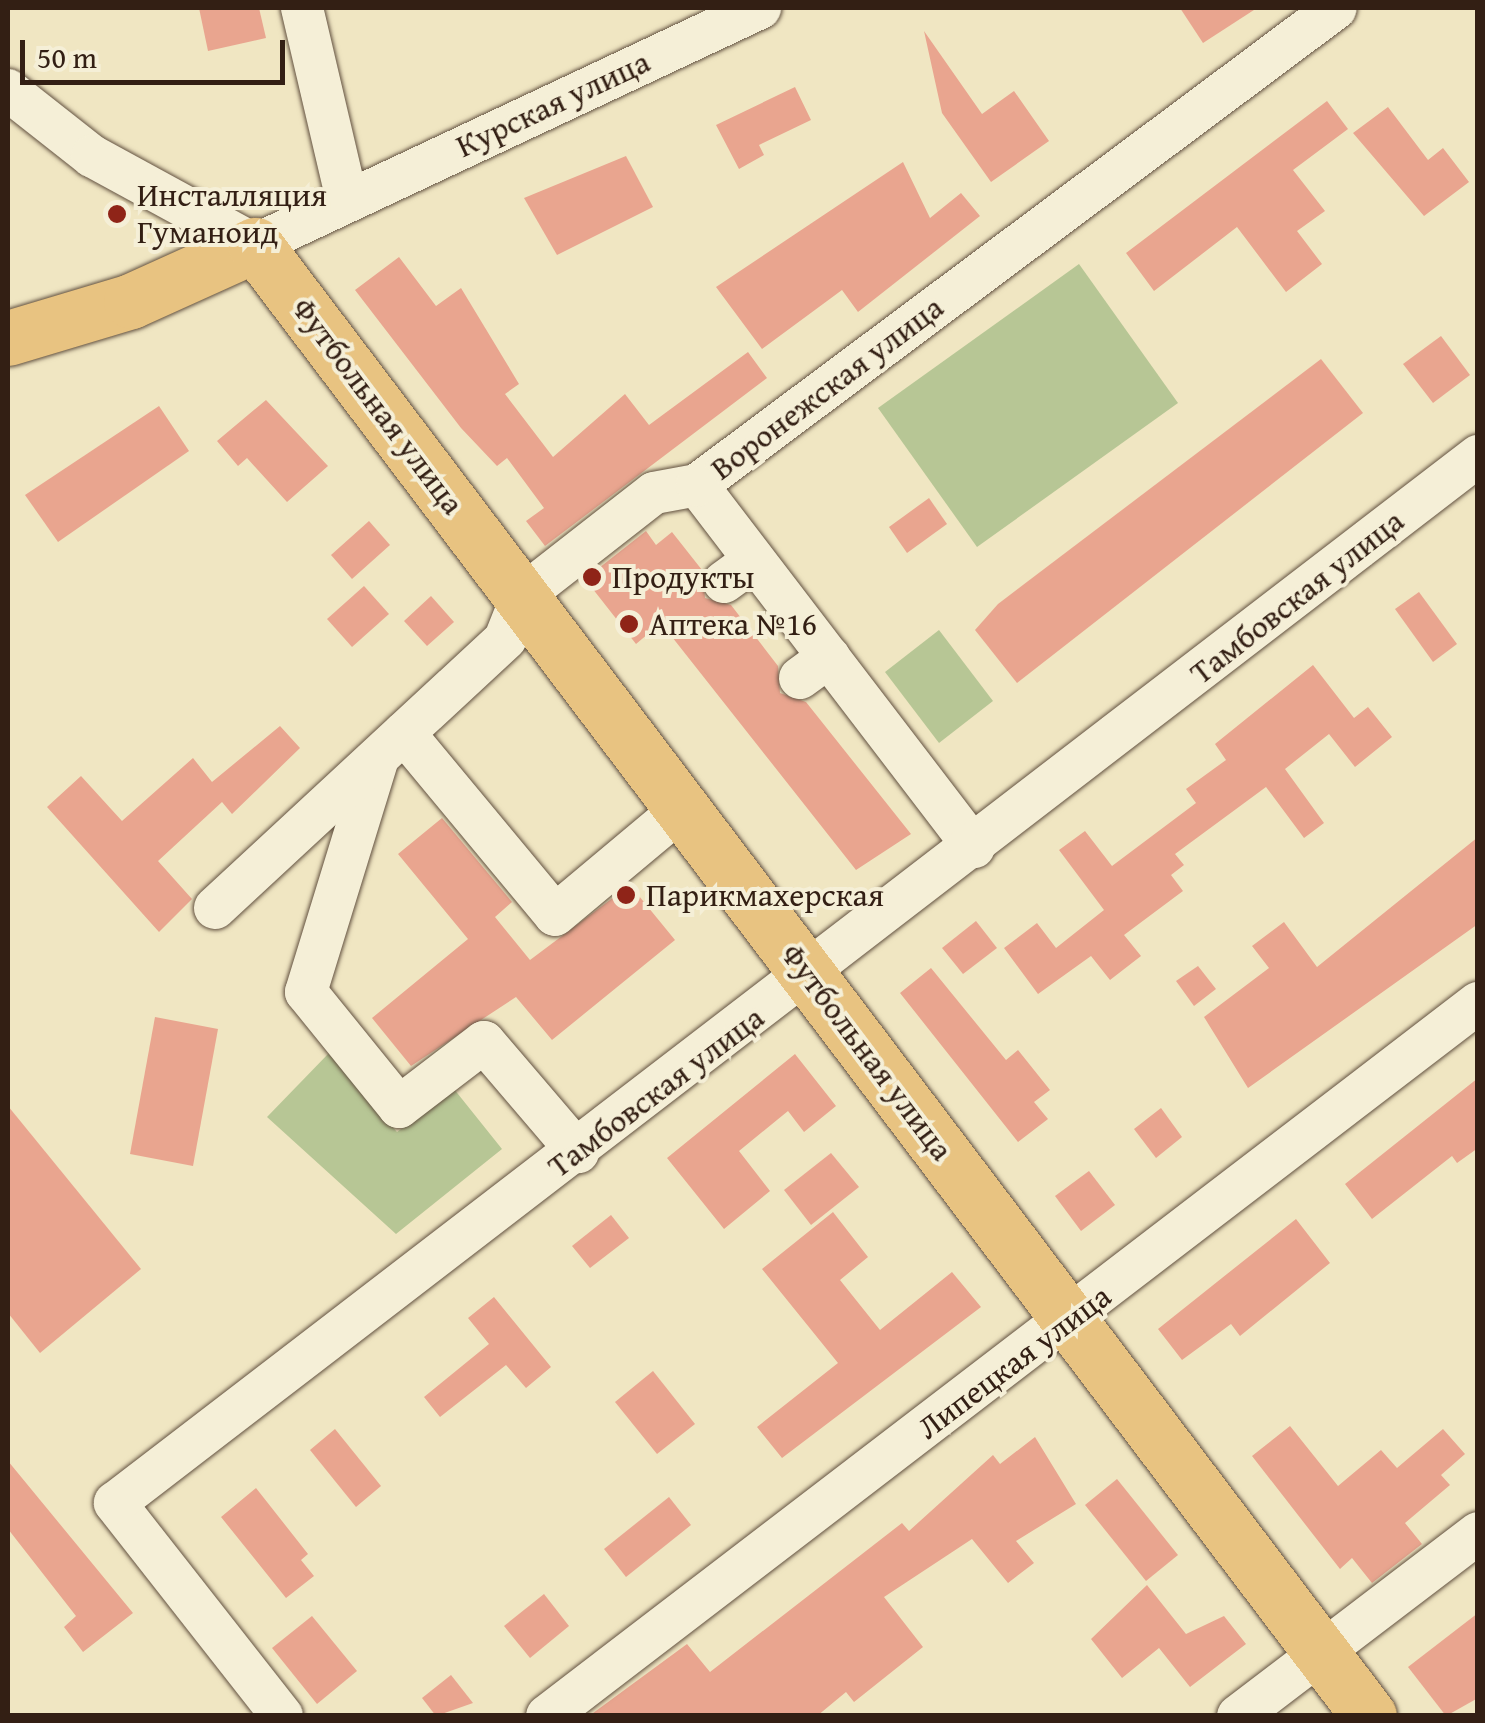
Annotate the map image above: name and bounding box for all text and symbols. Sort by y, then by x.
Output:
scale bar [25,20,290,82]
text: 50 m [37,35,97,79]
street label: Курская улица [450,42,656,166]
place label: Инсталляция Гуманоид [137,177,327,252]
marker: Инсталляция Гуманоид [106,203,128,225]
street label: Воронежская улица [703,288,951,488]
street label: Футбольная улица [284,290,472,522]
street label: Тамбовская улица [1183,502,1411,692]
place label: Продукты [612,558,755,596]
marker: Продукты [581,566,603,588]
place label: Аптека №16 [649,605,817,643]
marker: Аптека №16 [618,613,640,635]
place label: Парикмахерская [646,876,884,914]
marker: Парикмахерская [615,884,637,906]
street label: Футбольная улица [773,936,961,1168]
street label: Тамбовская улица [541,998,771,1186]
street label: Липецкая улица [910,1277,1118,1447]

